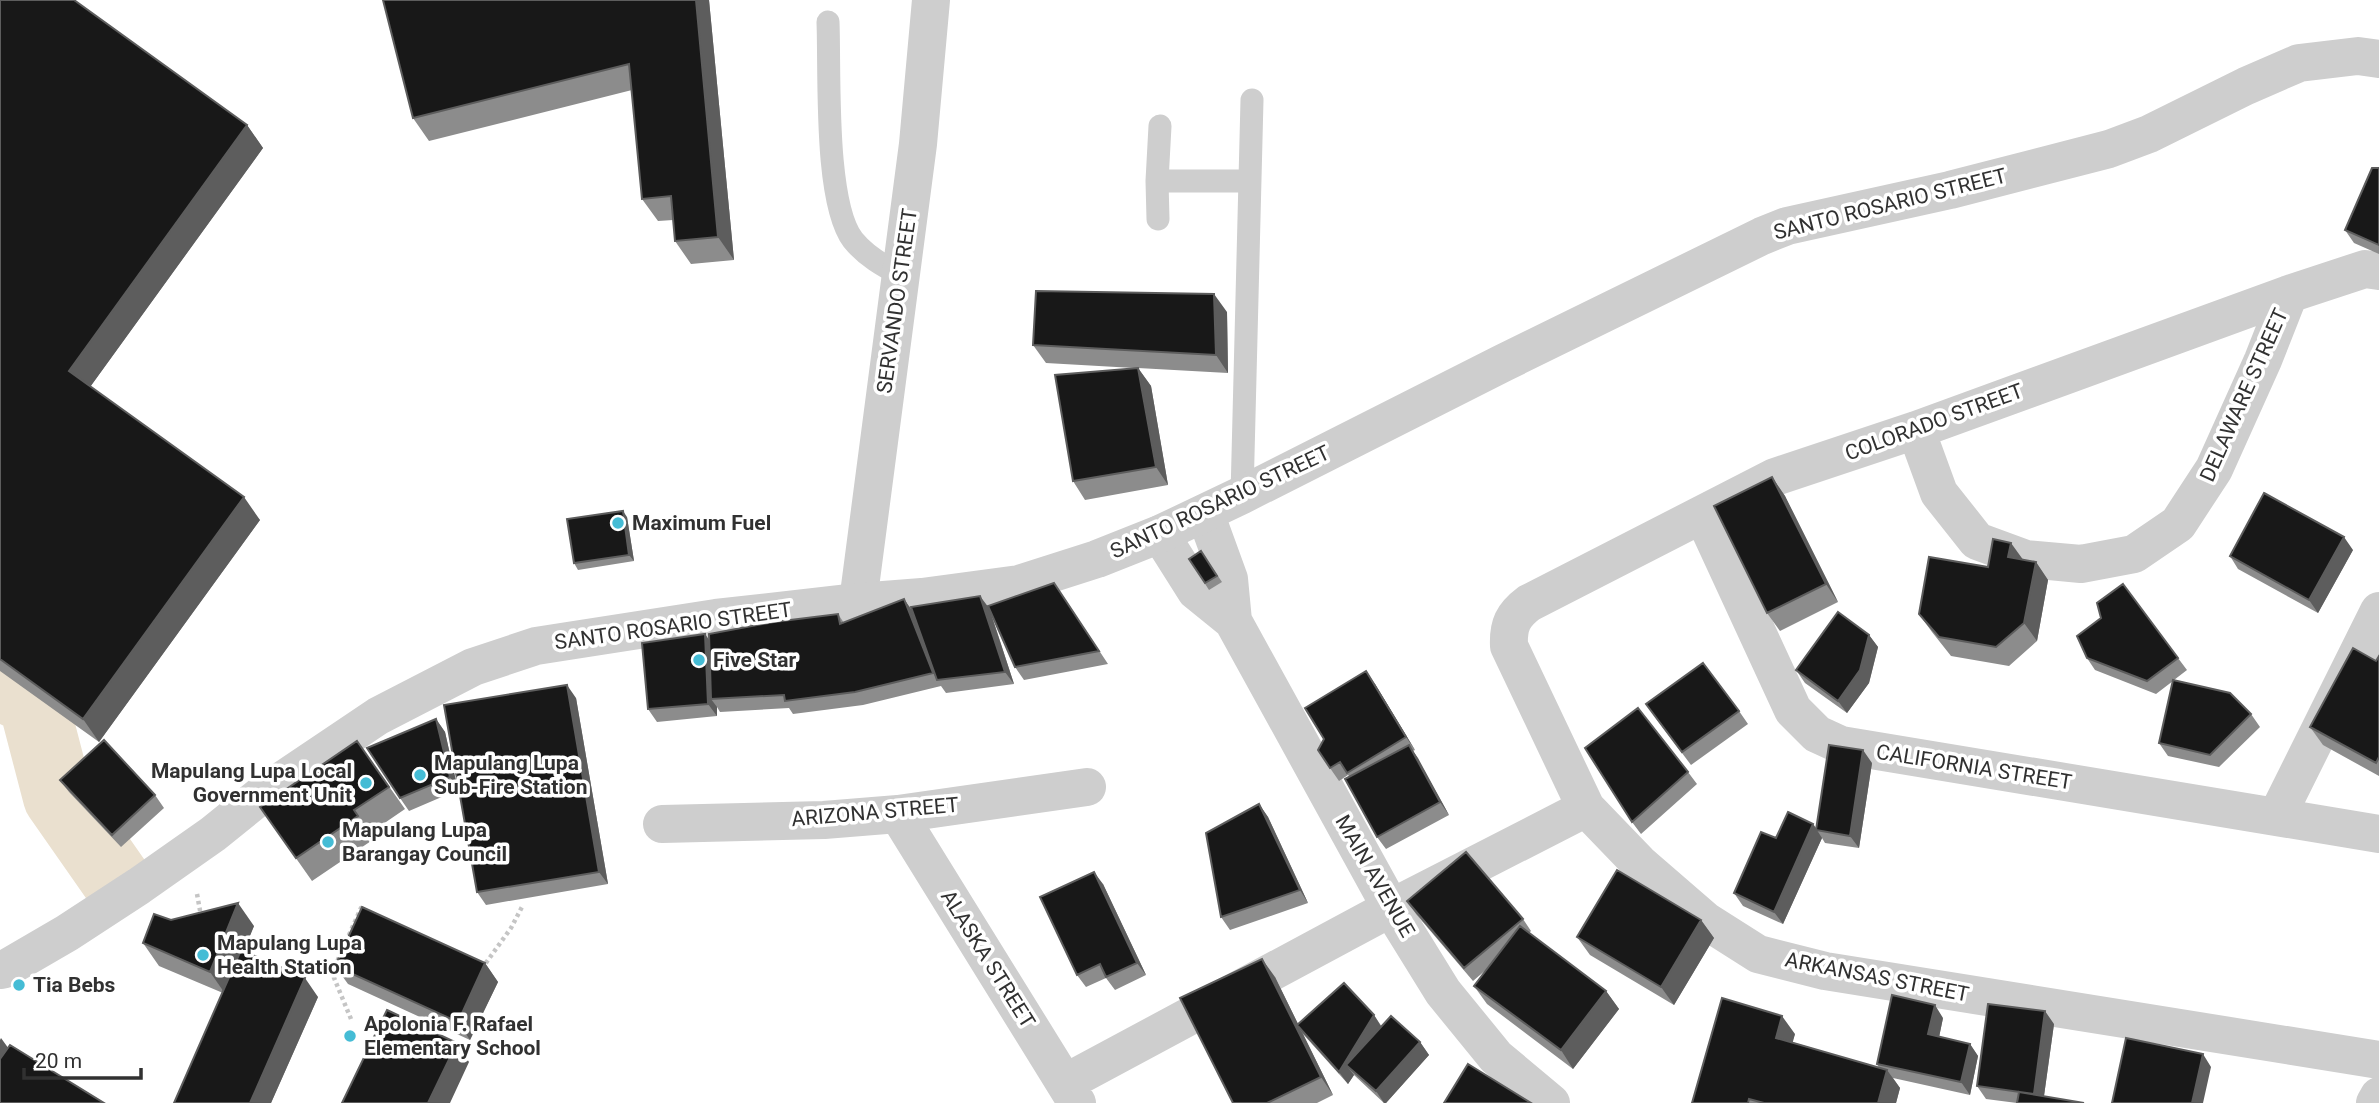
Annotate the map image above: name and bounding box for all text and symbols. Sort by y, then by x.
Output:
street label: SANTO ROSARIO STREET [1771,163,2009,245]
street label: SERVANDO STREET [872,207,922,395]
street label: DELAWARE STREET [2195,304,2293,485]
street label: COLORADO STREET [1842,378,2027,465]
street label: SANTO ROSARIO STREET [1107,440,1334,563]
place label: Maximum Fuel [632,511,771,535]
marker: Maximum Fuel [610,515,626,531]
street label: SANTO ROSARIO STREET [553,597,794,655]
place label: Five Star [713,648,796,672]
marker: Five Star [691,652,707,668]
street label: CALIFORNIA STREET [1874,740,2074,794]
place label: Mapulang Lupa Sub-Fire Station [434,751,587,799]
place label: Mapulang Lupa Local Government Unit [151,759,352,807]
marker: Mapulang Lupa Sub-Fire Station [412,767,428,783]
marker: Mapulang Lupa Local Government Unit [358,775,374,791]
street label: ARIZONA STREET [790,793,960,831]
street label: MAIN AVENUE [1330,811,1420,941]
place label: Mapulang Lupa Barangay Council [342,818,507,866]
marker: Mapulang Lupa Barangay Council [320,834,336,850]
street label: ALASKA STREET [936,886,1040,1033]
place label: Mapulang Lupa Health Station [217,931,362,979]
marker: Mapulang Lupa Health Station [195,947,211,963]
street label: ARKANSAS STREET [1783,947,1971,1007]
place label: Tia Bebs [33,973,116,997]
marker: Tia Bebs [11,977,27,993]
place label: Apolonia F. Rafael Elementary School [364,1012,541,1060]
marker: Apolonia F. Rafael Elementary School [342,1028,358,1044]
scale bar [24,1036,142,1080]
text: 20 m [35,1049,82,1073]

